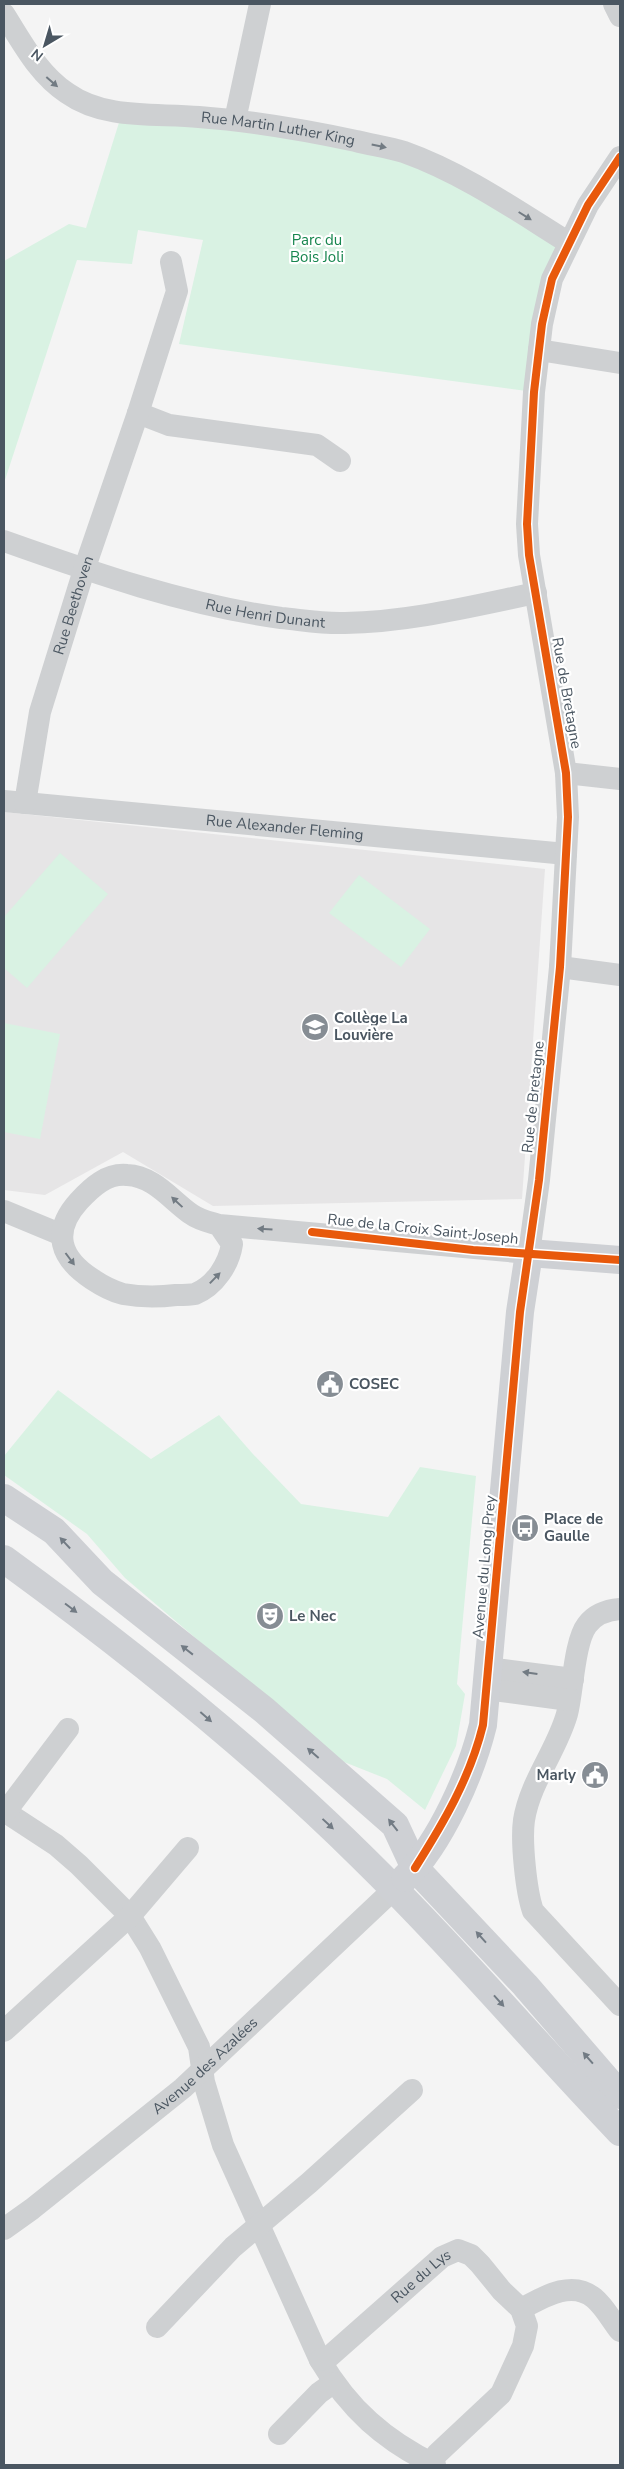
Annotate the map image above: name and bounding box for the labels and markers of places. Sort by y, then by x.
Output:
place label: Collège La Louvière [334,1008,408,1045]
school or university icon: Collège La Louvière [300,1012,330,1042]
public building icon: COSEC [315,1369,345,1399]
place label: COSEC [349,1374,399,1394]
place label: Place de Gaulle [544,1509,603,1546]
bus stop icon: Place de Gaulle [510,1513,540,1543]
theatre icon: Le Nec [255,1601,285,1631]
place label: Le Nec [289,1606,336,1626]
public building icon: Marly [580,1760,610,1790]
place label: Marly [536,1765,576,1785]

